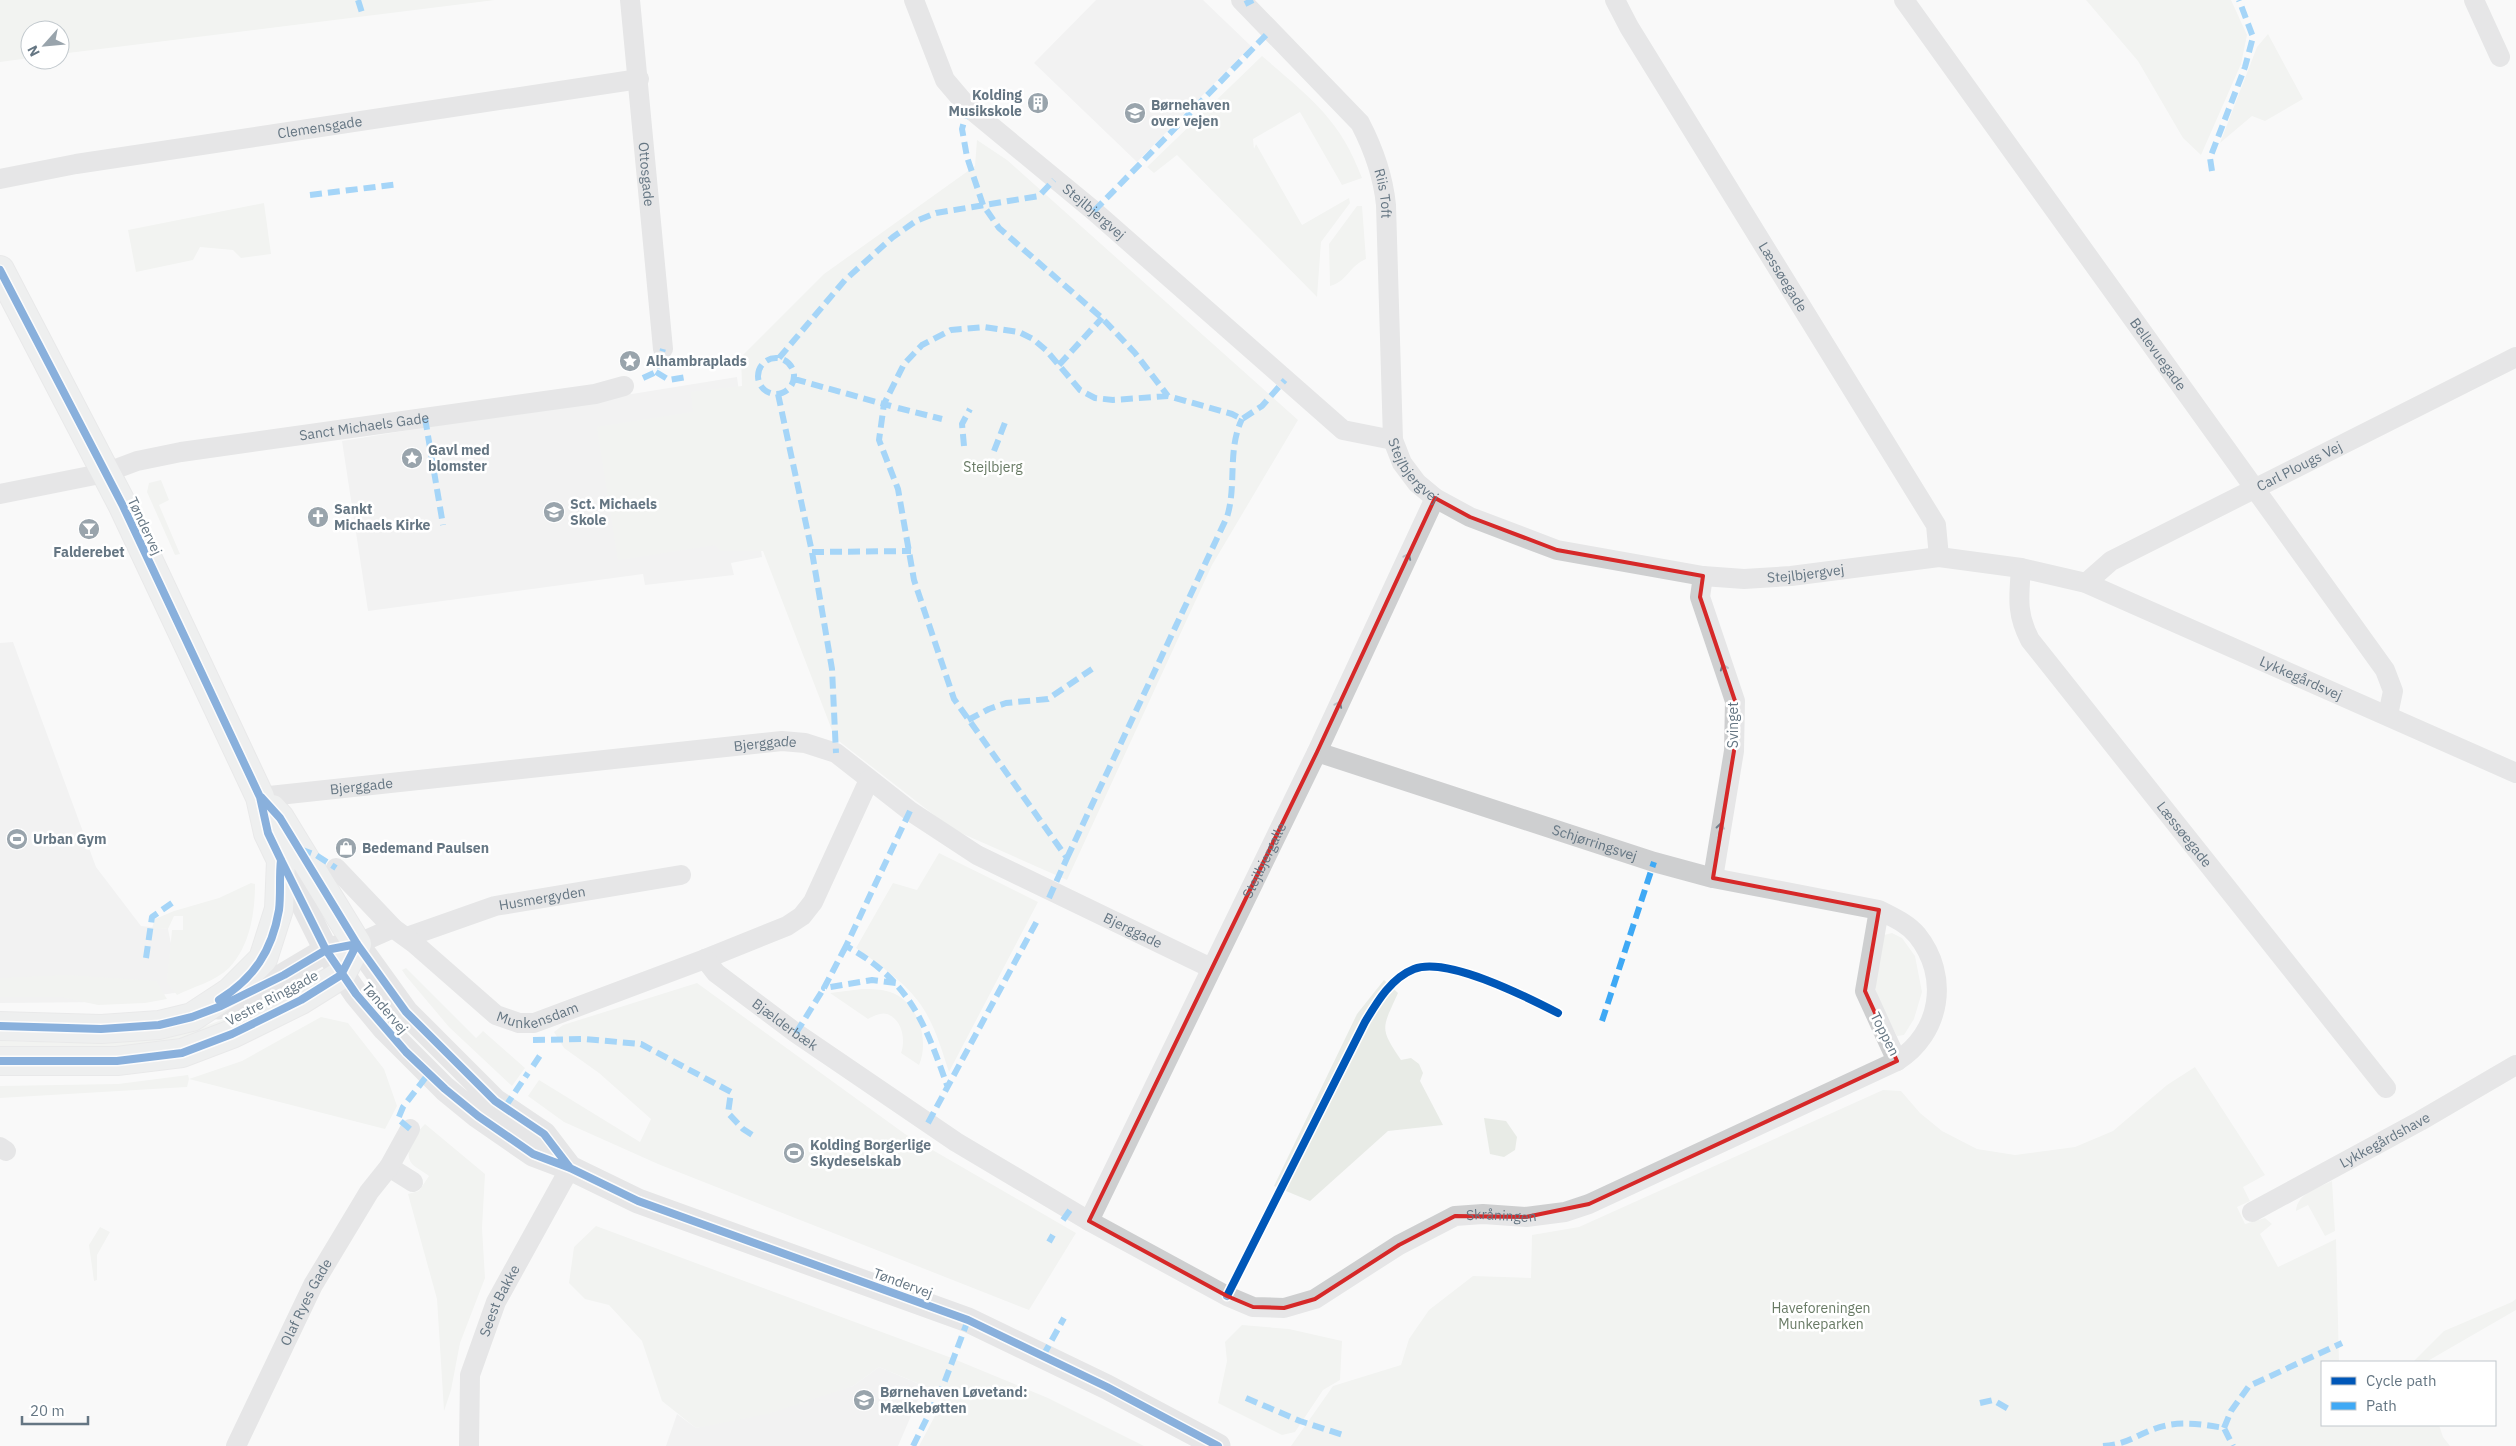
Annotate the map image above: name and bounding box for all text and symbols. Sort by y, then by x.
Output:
north arrow [20,20,70,70]
text: N [23,42,44,60]
place label: Kolding Musikskole [948,86,1022,120]
building icon: Kolding Musikskole [1026,91,1050,115]
place label: Børnehaven over vejen [1151,96,1230,130]
school or university icon: Børnehaven over vejen [1123,101,1147,125]
street label: Clemensgade [276,112,364,142]
street label: Ottosgade [634,141,659,208]
street label: Riis Toft [1370,166,1395,219]
street label: Stejlbjergvej [1059,180,1129,244]
street label: Læssøegade [1755,239,1812,316]
street label: Bellevuegade [2126,314,2191,394]
place icon: Alhambraplads [618,349,642,373]
place label: Alhambraplads [646,352,747,370]
street label: Sanct Michaels Gade [298,408,430,444]
street label: Stejlbjergvej [1384,435,1442,507]
street label: Carl Plougs Vej [2253,437,2345,495]
place label: Gavl med blomster [428,441,490,475]
place icon: Gavl med blomster [400,446,424,470]
park label: Stejlbjerg [963,458,1023,476]
street label: Tøndervej [124,494,166,558]
place label: Sct. Michaels Skole [570,495,657,529]
place label: Sankt Michaels Kirke [334,500,431,534]
school or university icon: Sct. Michaels Skole [542,500,566,524]
church icon: Sankt Michaels Kirke [306,505,330,529]
bar icon: Falderebet [77,517,101,541]
place label: Falderebet [53,543,125,561]
one-way arrow [1401,553,1411,568]
street label: Stejlbjergvej [1766,560,1845,587]
street label: Lykkegårdsvej [2257,652,2345,704]
one-way arrow [1720,663,1729,679]
one-way arrow [1333,701,1343,716]
street label: Svinget [1724,702,1742,748]
street label: Bjerggade [733,732,798,755]
street label: Bjerggade [329,774,394,798]
street label: Læssøegade [2153,798,2216,871]
street label: Stejlbjergalle [1238,819,1291,901]
street label: Schjørringsvej [1550,820,1639,865]
one-way arrow [1716,823,1726,839]
sports icon: Urban Gym [5,827,29,851]
place label: Urban Gym [33,830,107,848]
shop icon: Bedemand Paulsen [334,836,358,860]
place label: Bedemand Paulsen [362,839,489,857]
street label: Husmergyden [497,882,587,914]
street label: Bjerggade [1101,908,1166,952]
street label: Vestre Ringgade [223,966,322,1030]
street label: Tøndervej [358,978,412,1038]
street label: Bjælderbæk [749,994,822,1055]
street label: Munkensdam [494,998,581,1033]
street label: Toppen [1866,1009,1904,1059]
street label: Lykkegårdshave [2336,1108,2434,1172]
place label: Kolding Borgerlige Skydeselskab [810,1136,931,1170]
sports icon: Kolding Borgerlige Skydeselskab [782,1141,806,1165]
street label: Skråningen [1465,1205,1538,1226]
street label: Olaf Ryes Gade [276,1255,336,1349]
street label: Seest Bakke [475,1261,524,1339]
street label: Tøndervej [871,1264,935,1302]
park label: Haveforeningen Munkeparken [1771,1299,1871,1333]
legend [2321,1361,2496,1426]
text: Cycle path [2366,1371,2437,1390]
place label: Børnehaven Løvetand: Mælkebøtten [880,1383,1028,1417]
school or university icon: Børnehaven Løvetand: Mælkebøtten [852,1388,876,1412]
scale bar [22,1394,89,1426]
text: Path [2366,1396,2397,1415]
text: 20 m [30,1401,65,1420]

